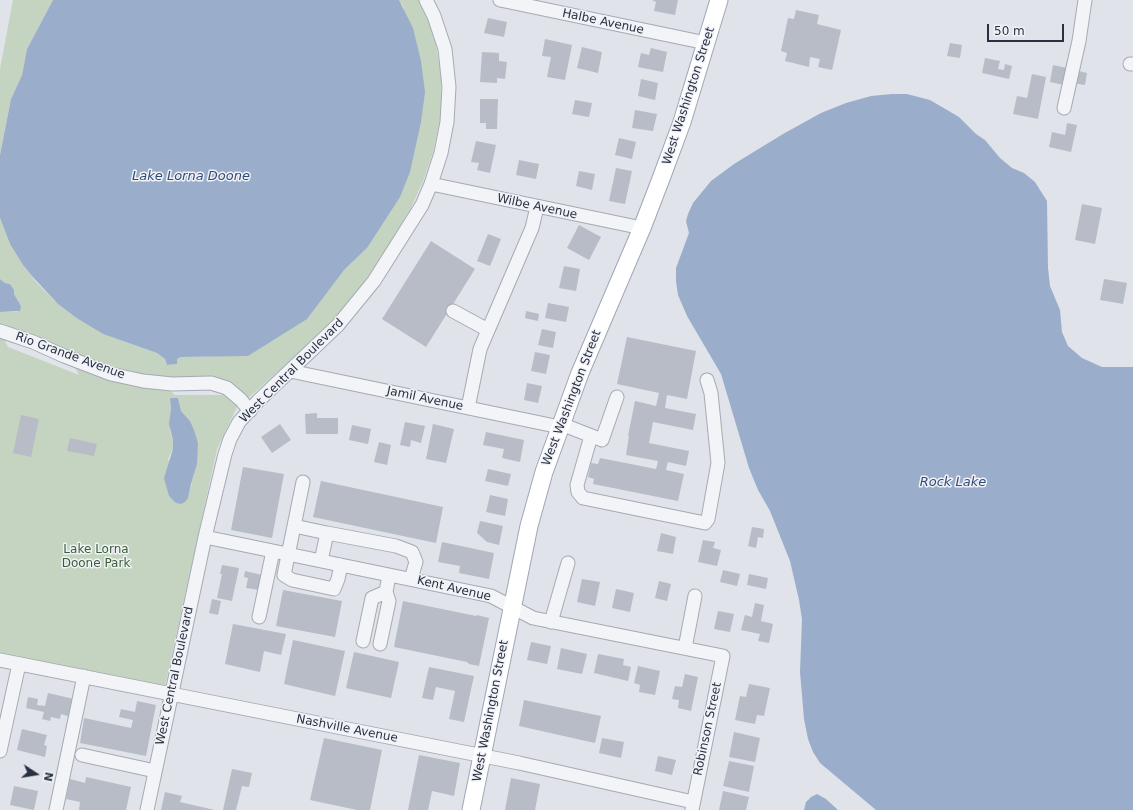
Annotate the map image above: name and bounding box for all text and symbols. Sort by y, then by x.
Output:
street label: Halbe Avenue [561,6,645,38]
scale bar [989,16,1066,42]
text: 50 m [994,24,1025,38]
street label: West Washington Street [660,25,718,167]
water label: Lake Lorna Doone [132,169,250,185]
street label: Wilbe Avenue [496,191,578,223]
street label: West Central Boulevard [237,316,347,426]
street label: West Washington Street [539,328,605,468]
street label: Rio Grande Avenue [13,329,127,383]
street label: Jamil Avenue [386,384,464,414]
water label: Rock Lake [920,475,986,491]
park label: Lake Lorna Doone Park [62,543,130,571]
street label: Kent Avenue [416,574,492,604]
street label: West Central Boulevard [153,605,197,747]
street label: West Washington Street [470,639,512,783]
street label: Robinson Street [691,681,725,777]
street label: Nashville Avenue [295,712,399,746]
north arrow [16,754,56,794]
text: N [41,771,56,782]

